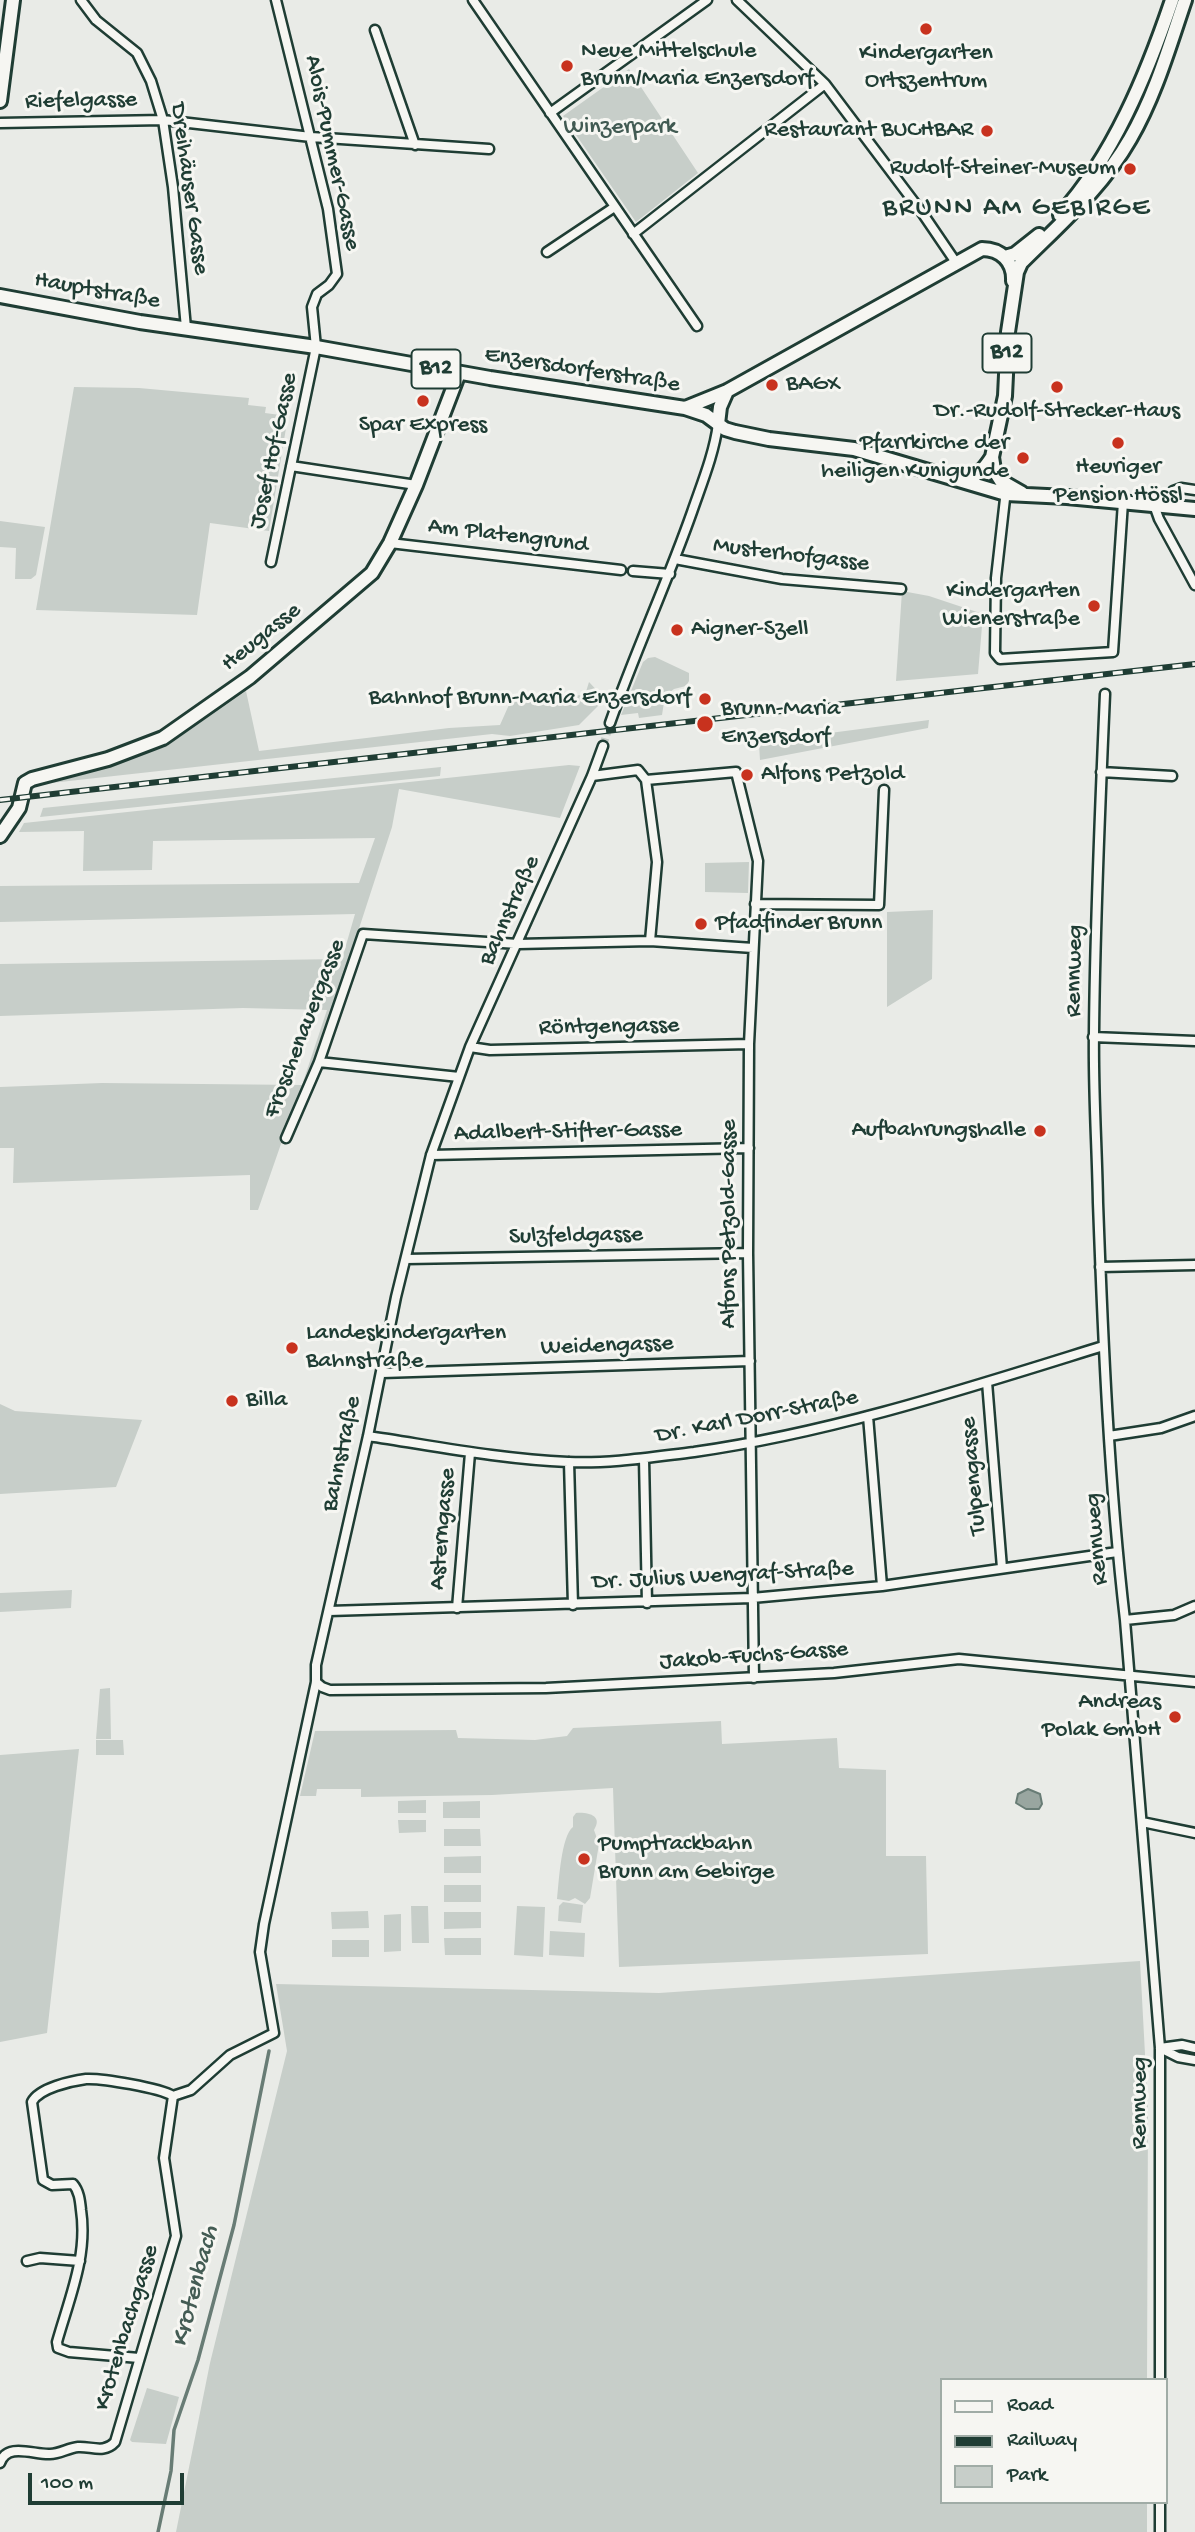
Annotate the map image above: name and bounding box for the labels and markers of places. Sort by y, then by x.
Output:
marker: Kindergarten Ortszentrum [918,21,934,37]
place label: Neue Mittelschule Brunn/Maria Enzersdorf [581,38,813,94]
place label: Kindergarten Ortszentrum [859,40,993,96]
marker: Neue Mittelschule Brunn/Maria Enzersdorf [559,58,575,74]
place label: Restaurant BUCHBAR [764,117,973,145]
marker: Restaurant BUCHBAR [979,123,995,139]
place label: Rudolf-Steiner-Museum [890,155,1116,183]
marker: Rudolf-Steiner-Museum [1122,161,1138,177]
place label: BAGX [786,371,840,399]
marker: BAGX [764,377,780,393]
marker: Dr.-Rudolf-Strecker-Haus [1049,379,1065,395]
marker: Spar Express [415,393,431,409]
place label: Dr.-Rudolf-Strecker-Haus [934,398,1180,426]
place label: Spar Express [359,412,487,440]
place label: Pfarrkirche der heiligen Kunigunde [821,430,1009,486]
marker: Heuriger Pension Hössl [1110,435,1126,451]
marker: Pfarrkirche der heiligen Kunigunde [1015,450,1031,466]
place label: Heuriger Pension Hössl [1053,454,1183,510]
place label: Kindergarten Wienerstraße [942,578,1080,634]
marker: Kindergarten Wienerstraße [1086,598,1102,614]
place label: Aigner-Szell [691,616,809,644]
marker: Aigner-Szell [669,622,685,638]
place label: Bahnhof Brunn-Maria Enzersdorf [369,685,691,713]
marker: Bahnhof Brunn-Maria Enzersdorf [697,691,713,707]
place label: Brunn-Maria Enzersdorf [721,696,840,752]
marker: Brunn-Maria Enzersdorf [695,714,715,734]
place label: Alfons Petzold [761,761,904,789]
marker: Alfons Petzold [739,767,755,783]
place label: Pfadfinder Brunn [715,910,882,938]
marker: Pfadfinder Brunn [693,916,709,932]
place label: Aufbahrungshalle [852,1117,1026,1145]
marker: Aufbahrungshalle [1032,1123,1048,1139]
place label: Landeskindergarten Bahnstraße [306,1320,506,1376]
marker: Landeskindergarten Bahnstraße [284,1340,300,1356]
place label: Billa [246,1387,287,1415]
marker: Billa [224,1393,240,1409]
place label: Andreas Polak GmbH [1042,1689,1161,1745]
marker: Andreas Polak GmbH [1167,1709,1183,1725]
place label: Pumptrackbahn Brunn am Gebirge [598,1831,774,1887]
marker: Pumptrackbahn Brunn am Gebirge [576,1851,592,1867]

